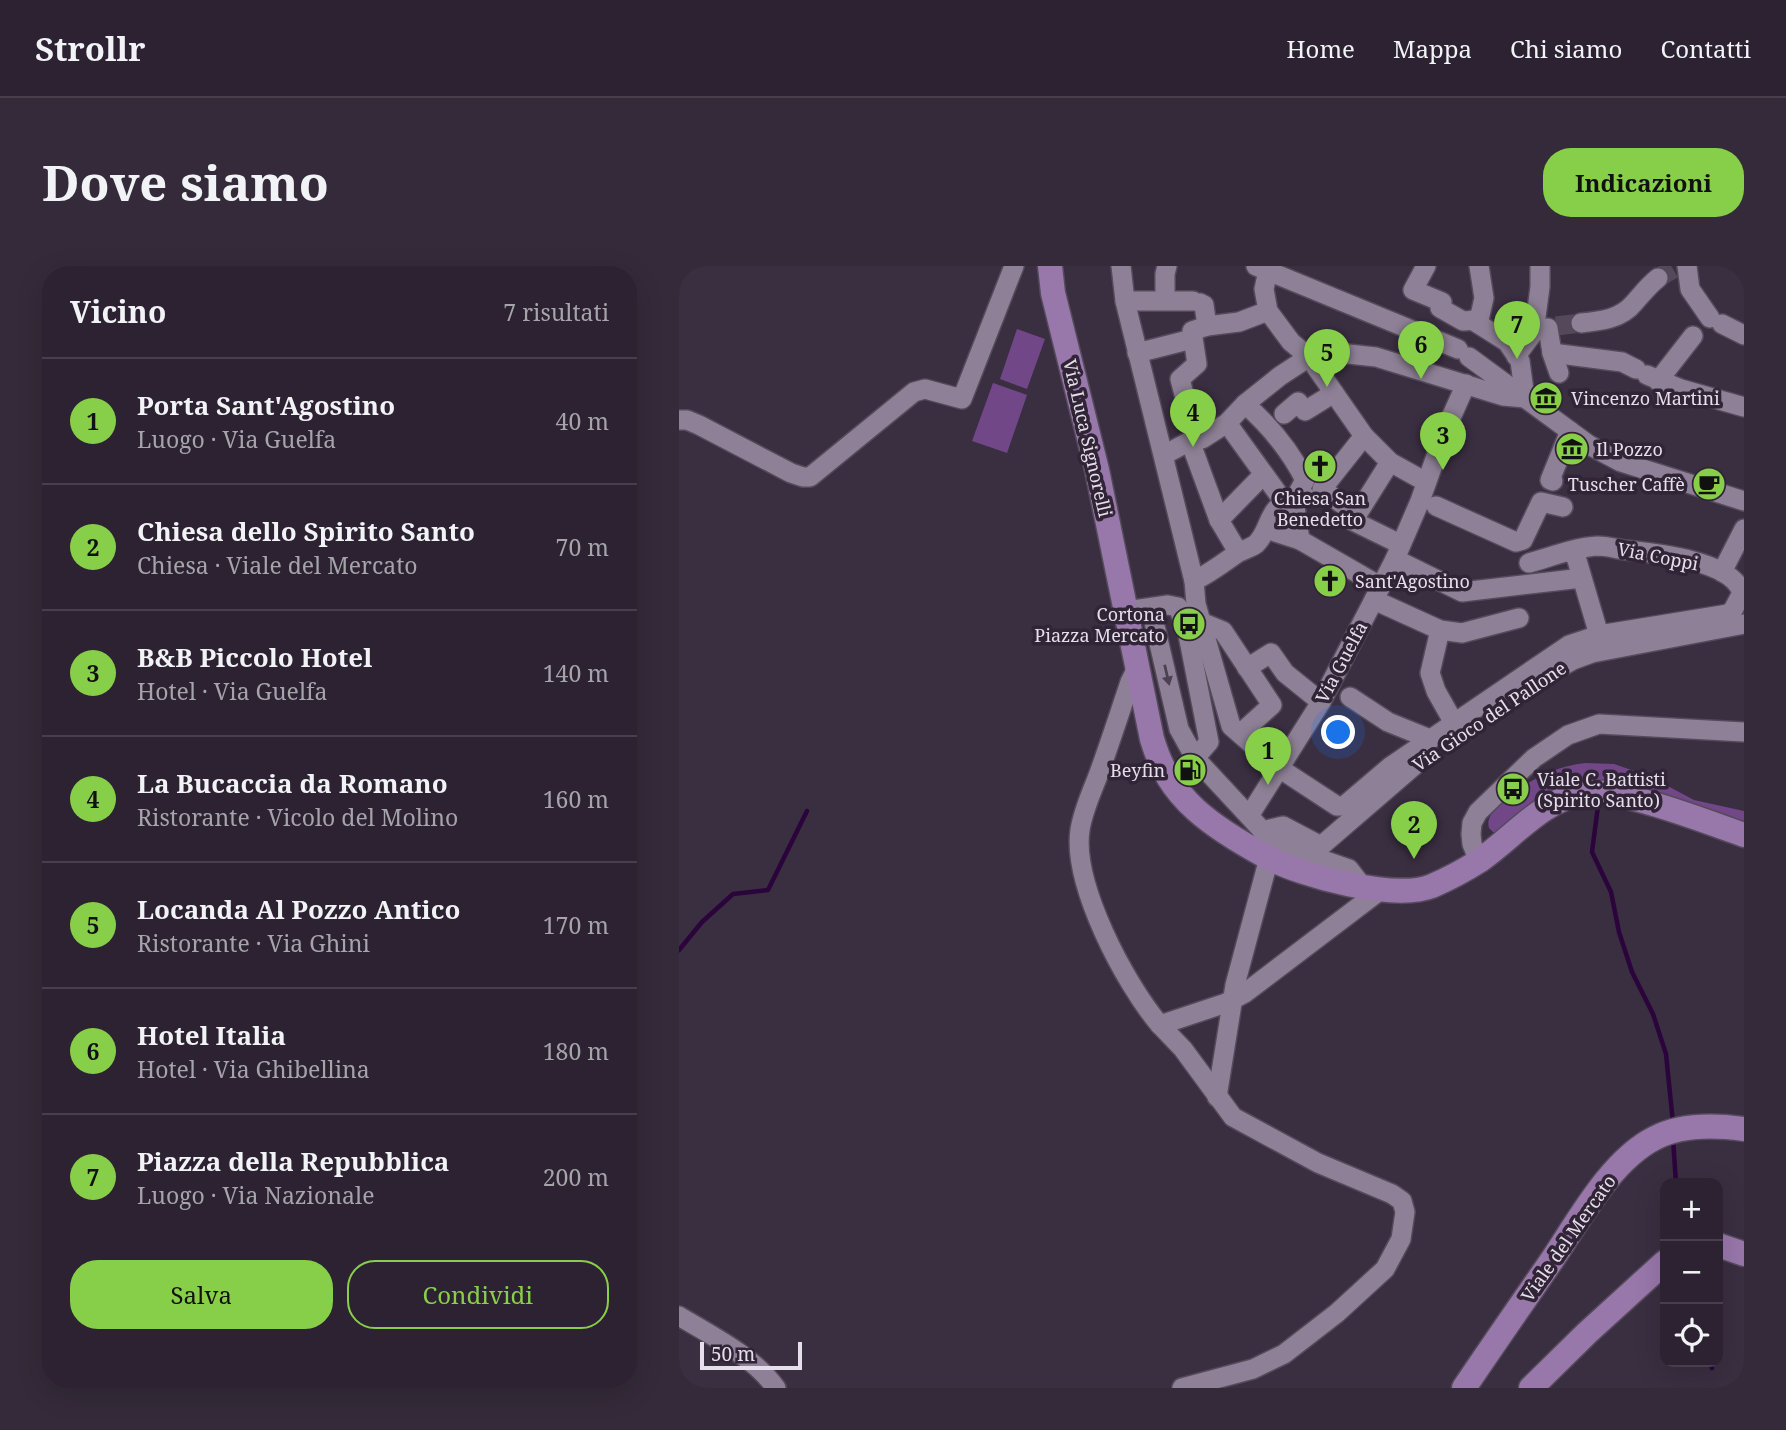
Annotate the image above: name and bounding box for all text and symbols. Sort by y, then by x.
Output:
text: Strollr [35,26,145,71]
text: Home [1287,32,1355,65]
text: Mappa [1393,32,1472,65]
text: Chi siamo [1510,32,1622,65]
text: Contatti [1660,32,1751,65]
button: Indicazioni [1543,148,1744,217]
text: Dove siamo [42,149,329,215]
text: Vicino [70,291,166,332]
text: 7 risultati [503,296,609,328]
pin: 7 [1494,301,1540,359]
pin: 6 [1398,321,1444,379]
pin: 5 [1304,329,1350,387]
street label: Via Luca Signorelli [1058,357,1118,520]
museum icon: Vincenzo Martini [1527,379,1565,417]
place label: Vincenzo Martini [1571,386,1720,410]
text: Porta Sant'Agostino [137,387,395,423]
pin: 4 [1170,389,1216,447]
text: 1 [87,405,100,437]
text: 40 m [556,405,609,437]
pin: 3 [1420,412,1466,470]
text: Luogo · Via Guelfa [137,423,336,455]
museum icon: Il Pozzo [1553,430,1591,468]
place label: Il Pozzo [1596,437,1663,461]
church icon: Chiesa San Benedetto [1301,447,1339,485]
cafe icon: Tuscher Caffè [1690,465,1728,503]
place label: Tuscher Caffè [1568,472,1685,496]
place label: Chiesa San Benedetto [1274,486,1367,531]
text: Chiesa dello Spirito Santo [137,513,475,549]
text: 2 [87,531,100,563]
text: 70 m [556,531,609,563]
street label: Via Coppi [1615,536,1701,576]
text: Chiesa · Viale del Mercato [137,549,418,581]
church icon: Sant'Agostino [1311,562,1349,600]
place label: Sant'Agostino [1355,569,1470,593]
place label: Cortona Piazza Mercato [1034,602,1165,647]
bus stop icon: Cortona Piazza Mercato [1170,605,1208,643]
street label: Via Guelfa [1310,617,1372,707]
text: B&B Piccolo Hotel [137,639,372,675]
street label: Via Gioco del Pallone [1408,656,1570,776]
text: 3 [87,657,100,689]
text: 140 m [543,657,609,689]
one-way arrow [1162,664,1173,686]
text: Hotel · Via Guelfa [137,675,327,707]
your location [1321,715,1355,749]
pin: 1 [1245,727,1291,785]
fuel station icon: Beyfin [1171,751,1209,789]
place label: Beyfin [1110,758,1165,782]
text: La Bucaccia da Romano [137,765,448,801]
place label: Viale C. Battisti (Spirito Santo) [1537,767,1666,812]
bus stop icon: Viale C. Battisti (Spirito Santo) [1494,770,1532,808]
text: 4 [87,783,100,815]
text: 160 m [543,783,609,815]
text: Ristorante · Vicolo del Molino [137,801,458,833]
pin: 2 [1391,801,1437,859]
text: Locanda Al Pozzo Antico [137,891,460,927]
text: 5 [87,909,100,941]
text: 170 m [543,909,609,941]
text: Ristorante · Via Ghini [137,927,370,959]
text: Hotel Italia [137,1017,286,1053]
text: 6 [87,1035,100,1067]
text: 180 m [543,1035,609,1067]
text: Hotel · Via Ghibellina [137,1053,370,1085]
text: Piazza della Repubblica [137,1143,449,1179]
text: 7 [87,1161,100,1193]
text: 200 m [543,1161,609,1193]
street label: Viale del Mercato [1515,1170,1621,1306]
map controls [1660,1178,1723,1367]
button: + [1660,1178,1723,1241]
text: Luogo · Via Nazionale [137,1179,374,1211]
button: − [1660,1241,1723,1304]
button: Salva [70,1260,333,1329]
button: Condividi [347,1260,609,1329]
button: locate [1660,1304,1723,1367]
scale bar [700,1339,801,1371]
text: 50 m [711,1341,755,1367]

